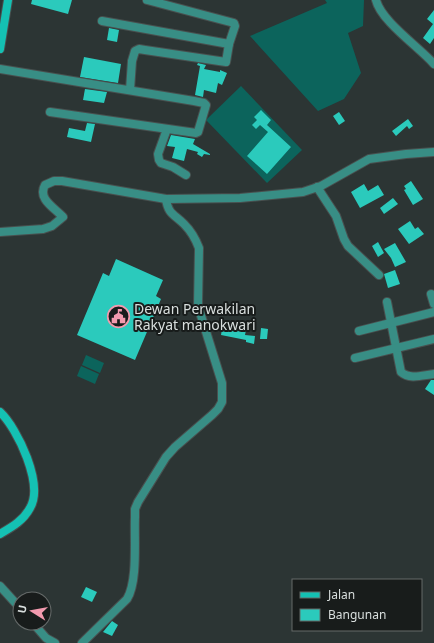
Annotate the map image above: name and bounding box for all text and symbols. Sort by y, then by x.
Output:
place label: Dewan Perwakilan Rakyat manokwari [134,299,256,334]
public building icon: Dewan Perwakilan Rakyat manokwari [106,304,132,330]
legend [292,579,422,631]
text: Jalan [327,586,355,603]
north arrow [12,591,52,631]
text: U [14,603,30,615]
text: Bangunan [328,606,386,623]

